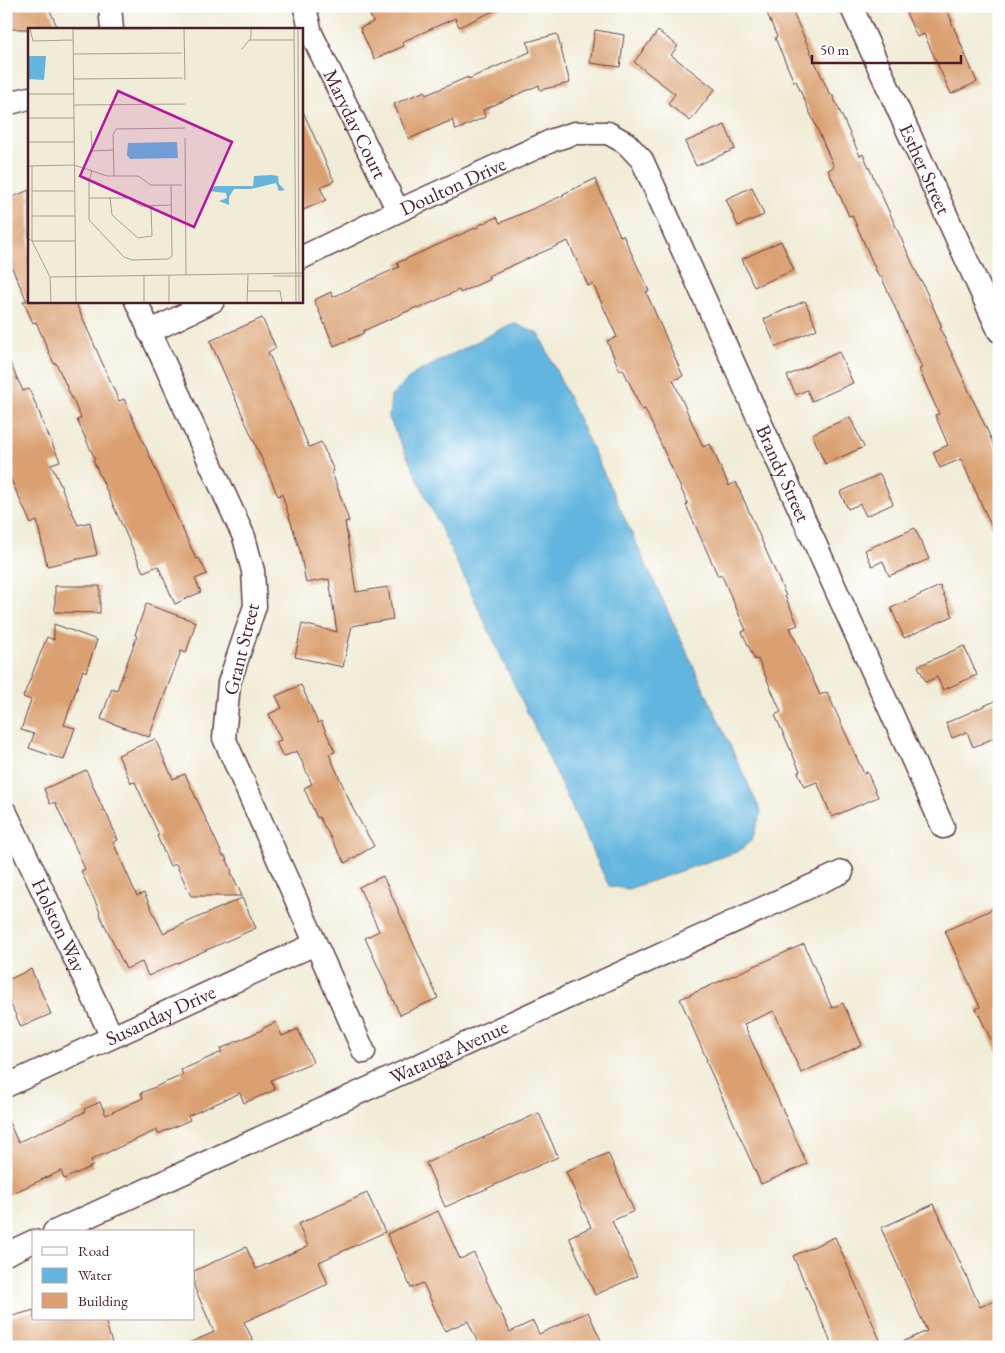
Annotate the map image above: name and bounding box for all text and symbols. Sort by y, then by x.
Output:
inset map [28,28,302,302]
scale bar [812,32,961,64]
text: 50 m [820,40,849,59]
street label: Maryday Court [318,65,393,184]
street label: Esther Street [893,119,957,219]
street label: Doulton Drive [396,150,510,221]
street label: Brandy Street [750,421,817,527]
street label: Grant Street [217,600,265,698]
street label: Holston Way [26,874,92,976]
street label: Susanday Drive [101,978,220,1052]
street label: Watauga Avenue [385,1013,512,1090]
legend [32,1230,195,1320]
text: Road [78,1241,110,1260]
text: Water [78,1265,112,1284]
text: Building [78,1291,128,1310]

